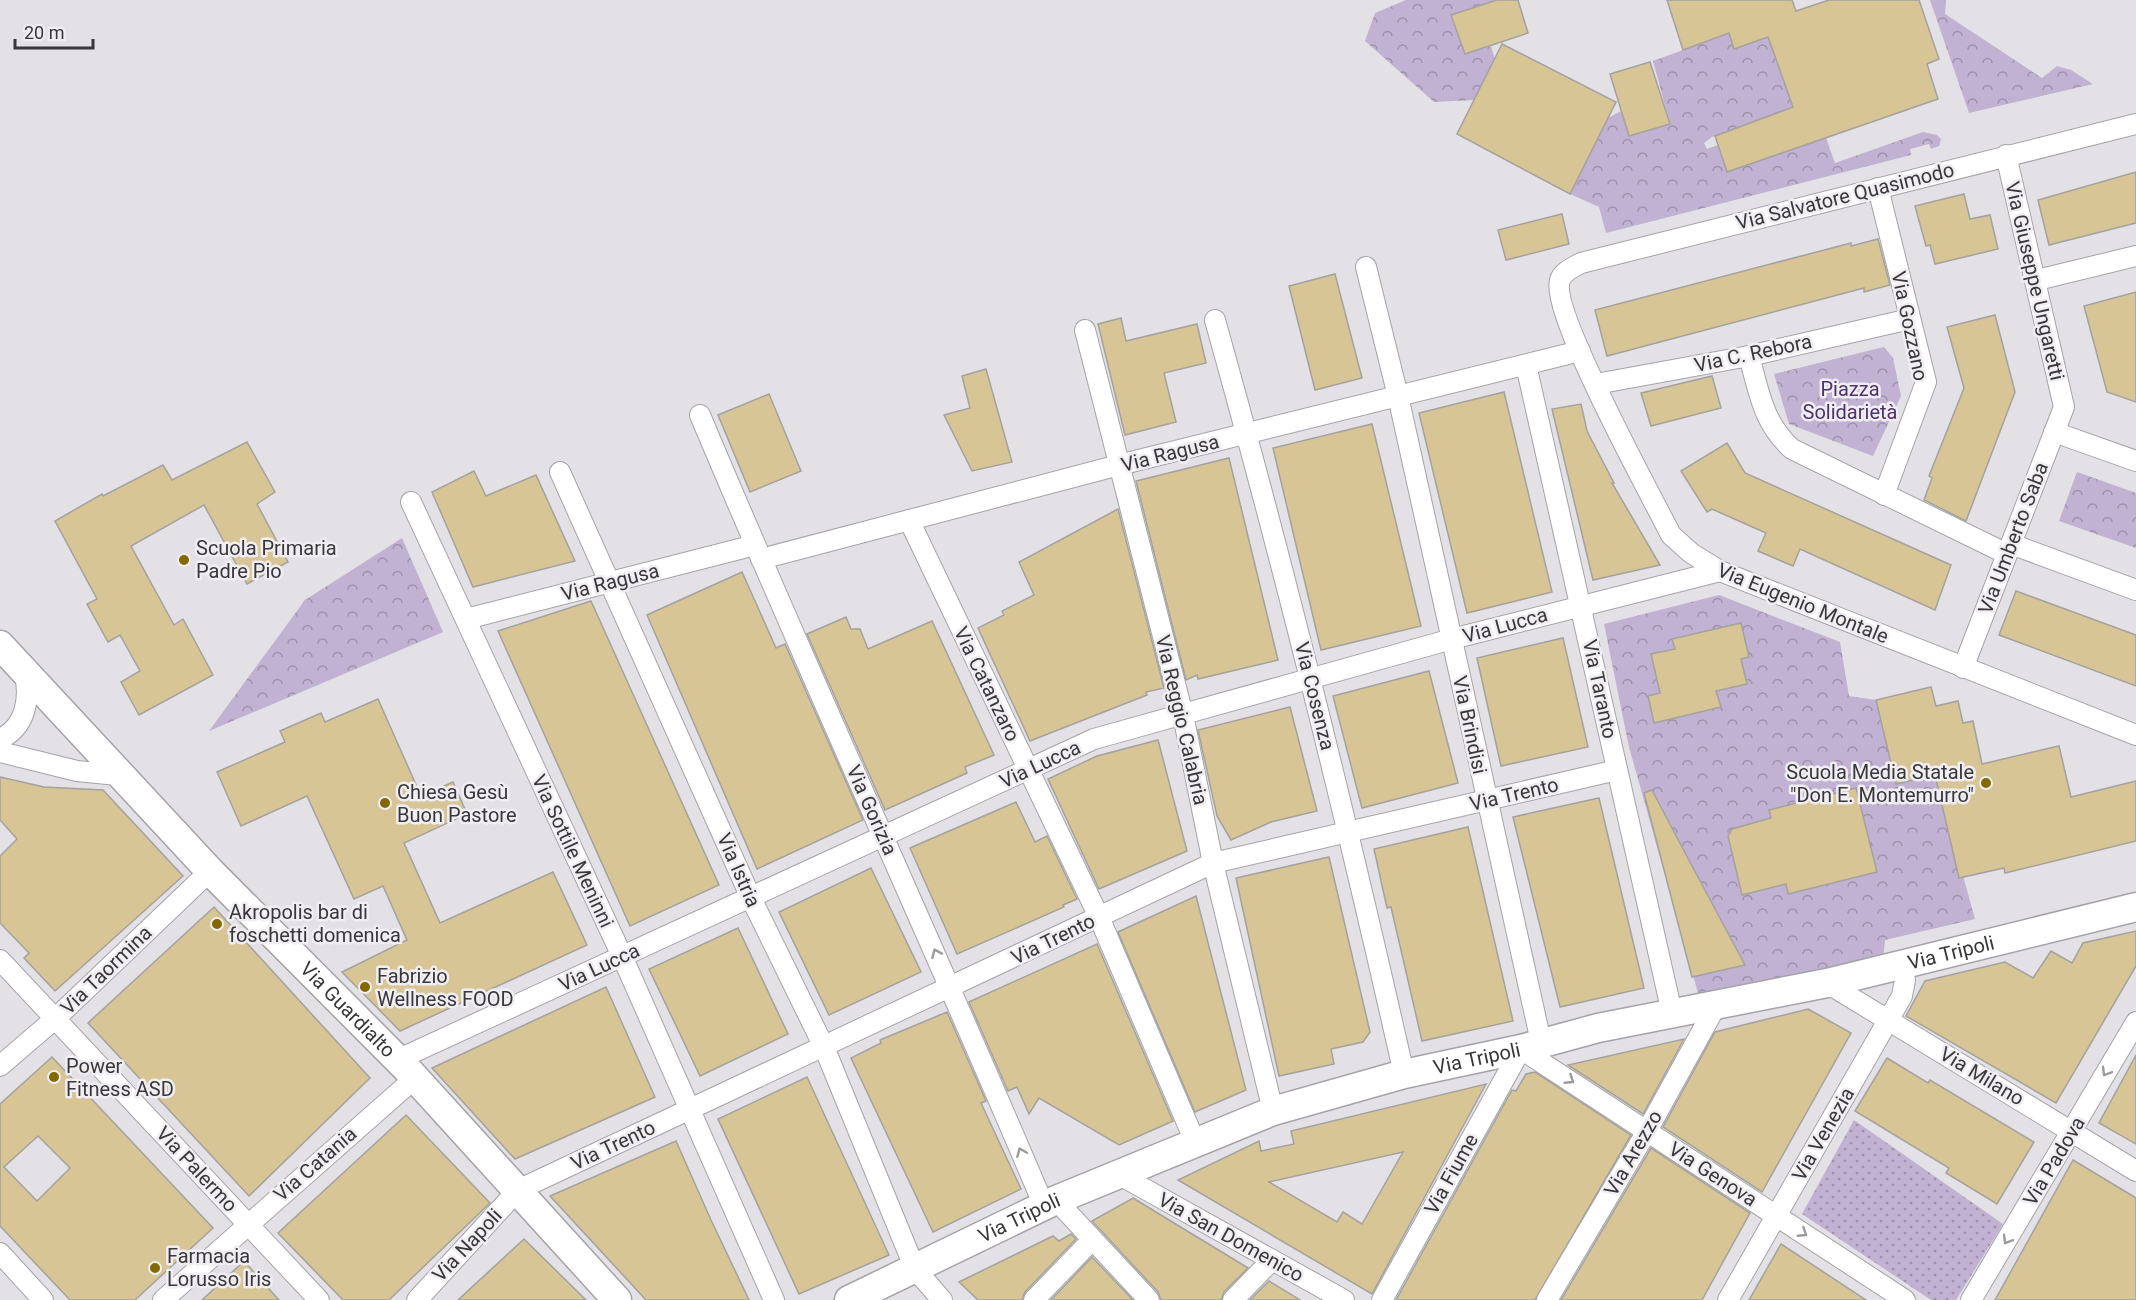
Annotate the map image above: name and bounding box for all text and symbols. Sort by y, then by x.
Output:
scale bar [15,12,93,50]
text: 20 m [24,22,64,43]
street label: Via Salvatore Quasimodo [1733,157,1957,235]
street label: Via Giuseppe Ungaretti [2000,179,2070,383]
street label: Via Gozzano [1887,269,1933,383]
street label: Via C. Rebora [1692,329,1814,377]
park label: Piazza Solidarietà [1803,377,1897,424]
street label: Via Ragusa [1119,429,1221,477]
street label: Via Umberto Saba [1973,459,2053,617]
place label: Scuola Primaria Padre Pio [196,536,337,583]
marker: Scuola Primaria Padre Pio [177,553,191,567]
street label: Via Ragusa [559,558,661,606]
street label: Via Eugenio Montale [1714,558,1892,648]
street label: Via Lucca [1460,602,1550,648]
street label: Via Catanzaro [949,623,1025,745]
street label: Via Reggio Calabria [1151,633,1213,807]
street label: Via Taranto [1578,637,1622,741]
street label: Via Cosenza [1290,639,1340,753]
street label: Via Brindisi [1448,674,1492,776]
street label: Via Lucca [996,735,1084,793]
place label: Scuola Media Statale "Don E. Montemurro" [1786,760,1974,807]
street label: Via Gorizia [842,761,902,859]
street label: Via Sottile Meninni [527,771,619,931]
street label: Via Trento [1467,772,1561,816]
marker: Scuola Media Statale "Don E. Montemurro" [1979,776,1993,790]
place label: Chiesa Gesù Buon Pastore [397,780,517,827]
marker: Chiesa Gesù Buon Pastore [378,796,392,810]
street label: Via Istria [712,829,766,911]
place label: Akropolis bar di foschetti domenica [229,900,401,947]
street label: Via Trento [1007,908,1099,970]
marker: Akropolis bar di foschetti domenica [210,917,224,931]
street label: Via Taormina [55,921,157,1019]
street label: Via Tripoli [1905,930,1997,975]
street label: Via Lucca [555,938,643,996]
one-way arrow [931,949,943,960]
street label: Via Guardialto [295,957,401,1062]
place label: Fabrizio Wellness FOOD [377,964,514,1011]
marker: Fabrizio Wellness FOOD [358,980,372,994]
street label: Via Tripoli [1431,1037,1522,1079]
street label: Via Milano [1936,1042,2028,1110]
place label: Power Fitness ASD [66,1054,174,1101]
one-way arrow [2102,1066,2114,1076]
marker: Power Fitness ASD [47,1070,61,1084]
one-way arrow [1563,1073,1574,1084]
street label: Via Venezia [1787,1083,1859,1185]
street label: Via Arezzo [1599,1106,1667,1200]
street label: Via Padova [2018,1112,2090,1210]
street label: Via Trento [567,1115,659,1175]
street label: Via Palermo [151,1121,243,1217]
street label: Via Catania [269,1122,361,1206]
street label: Via Fiume [1419,1129,1483,1219]
street label: Via Genova [1664,1137,1762,1211]
one-way arrow [1016,1147,1028,1158]
street label: Via San Domenico [1154,1187,1308,1287]
street label: Via Tripoli [974,1188,1064,1248]
street label: Via Napoli [427,1204,507,1286]
one-way arrow [1796,1226,1807,1237]
one-way arrow [2003,1234,2014,1244]
place label: Farmacia Lorusso Iris [167,1244,271,1291]
marker: Farmacia Lorusso Iris [148,1261,162,1275]

